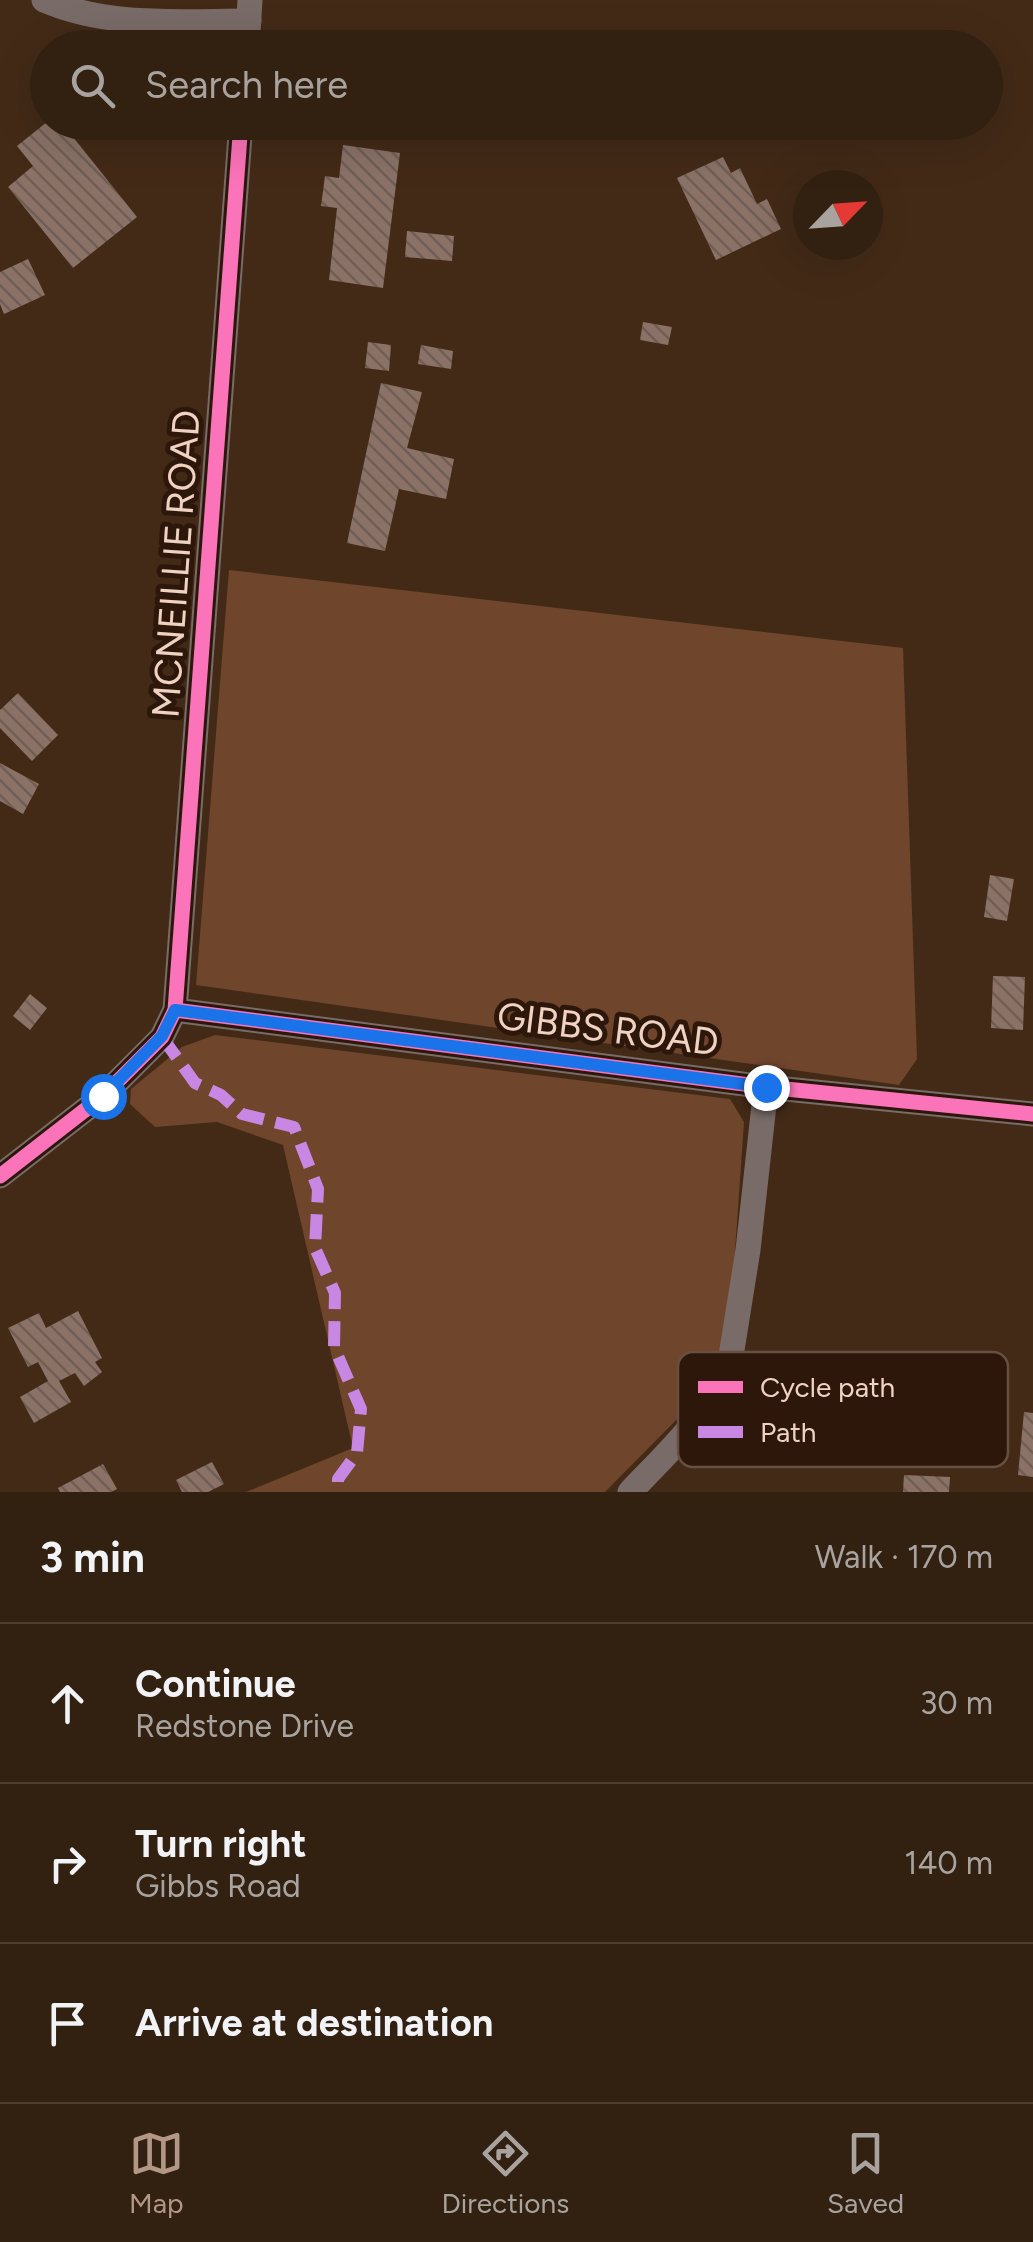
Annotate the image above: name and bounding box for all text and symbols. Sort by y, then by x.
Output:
search box [30,30,1003,140]
icon: search [65,58,120,113]
text: Search here [145,62,348,108]
north arrow [793,170,883,260]
street label: MCNEILLIE ROAD [142,408,210,720]
street label: GIBBS ROAD [495,993,721,1065]
route end [744,1065,790,1111]
route start [81,1074,127,1120]
legend [678,1352,1008,1467]
text: Cycle path [760,1370,895,1404]
text: Path [760,1415,816,1449]
text: 3 min [40,1532,145,1583]
text: Walk · 170 m [815,1538,993,1576]
text: Continue [135,1661,296,1707]
icon: ahead [40,1676,95,1731]
text: 30 m [920,1684,993,1722]
text: Redstone Drive [135,1707,354,1745]
text: Turn right [135,1821,307,1867]
icon: right [40,1836,95,1891]
text: 140 m [904,1844,993,1882]
text: Gibbs Road [135,1867,301,1905]
icon: arrive [40,1996,95,2051]
text: Arrive at destination [135,2000,493,2046]
tab: Map [129,2126,184,2220]
tab: Directions [442,2126,569,2220]
tab: Saved [827,2126,904,2220]

